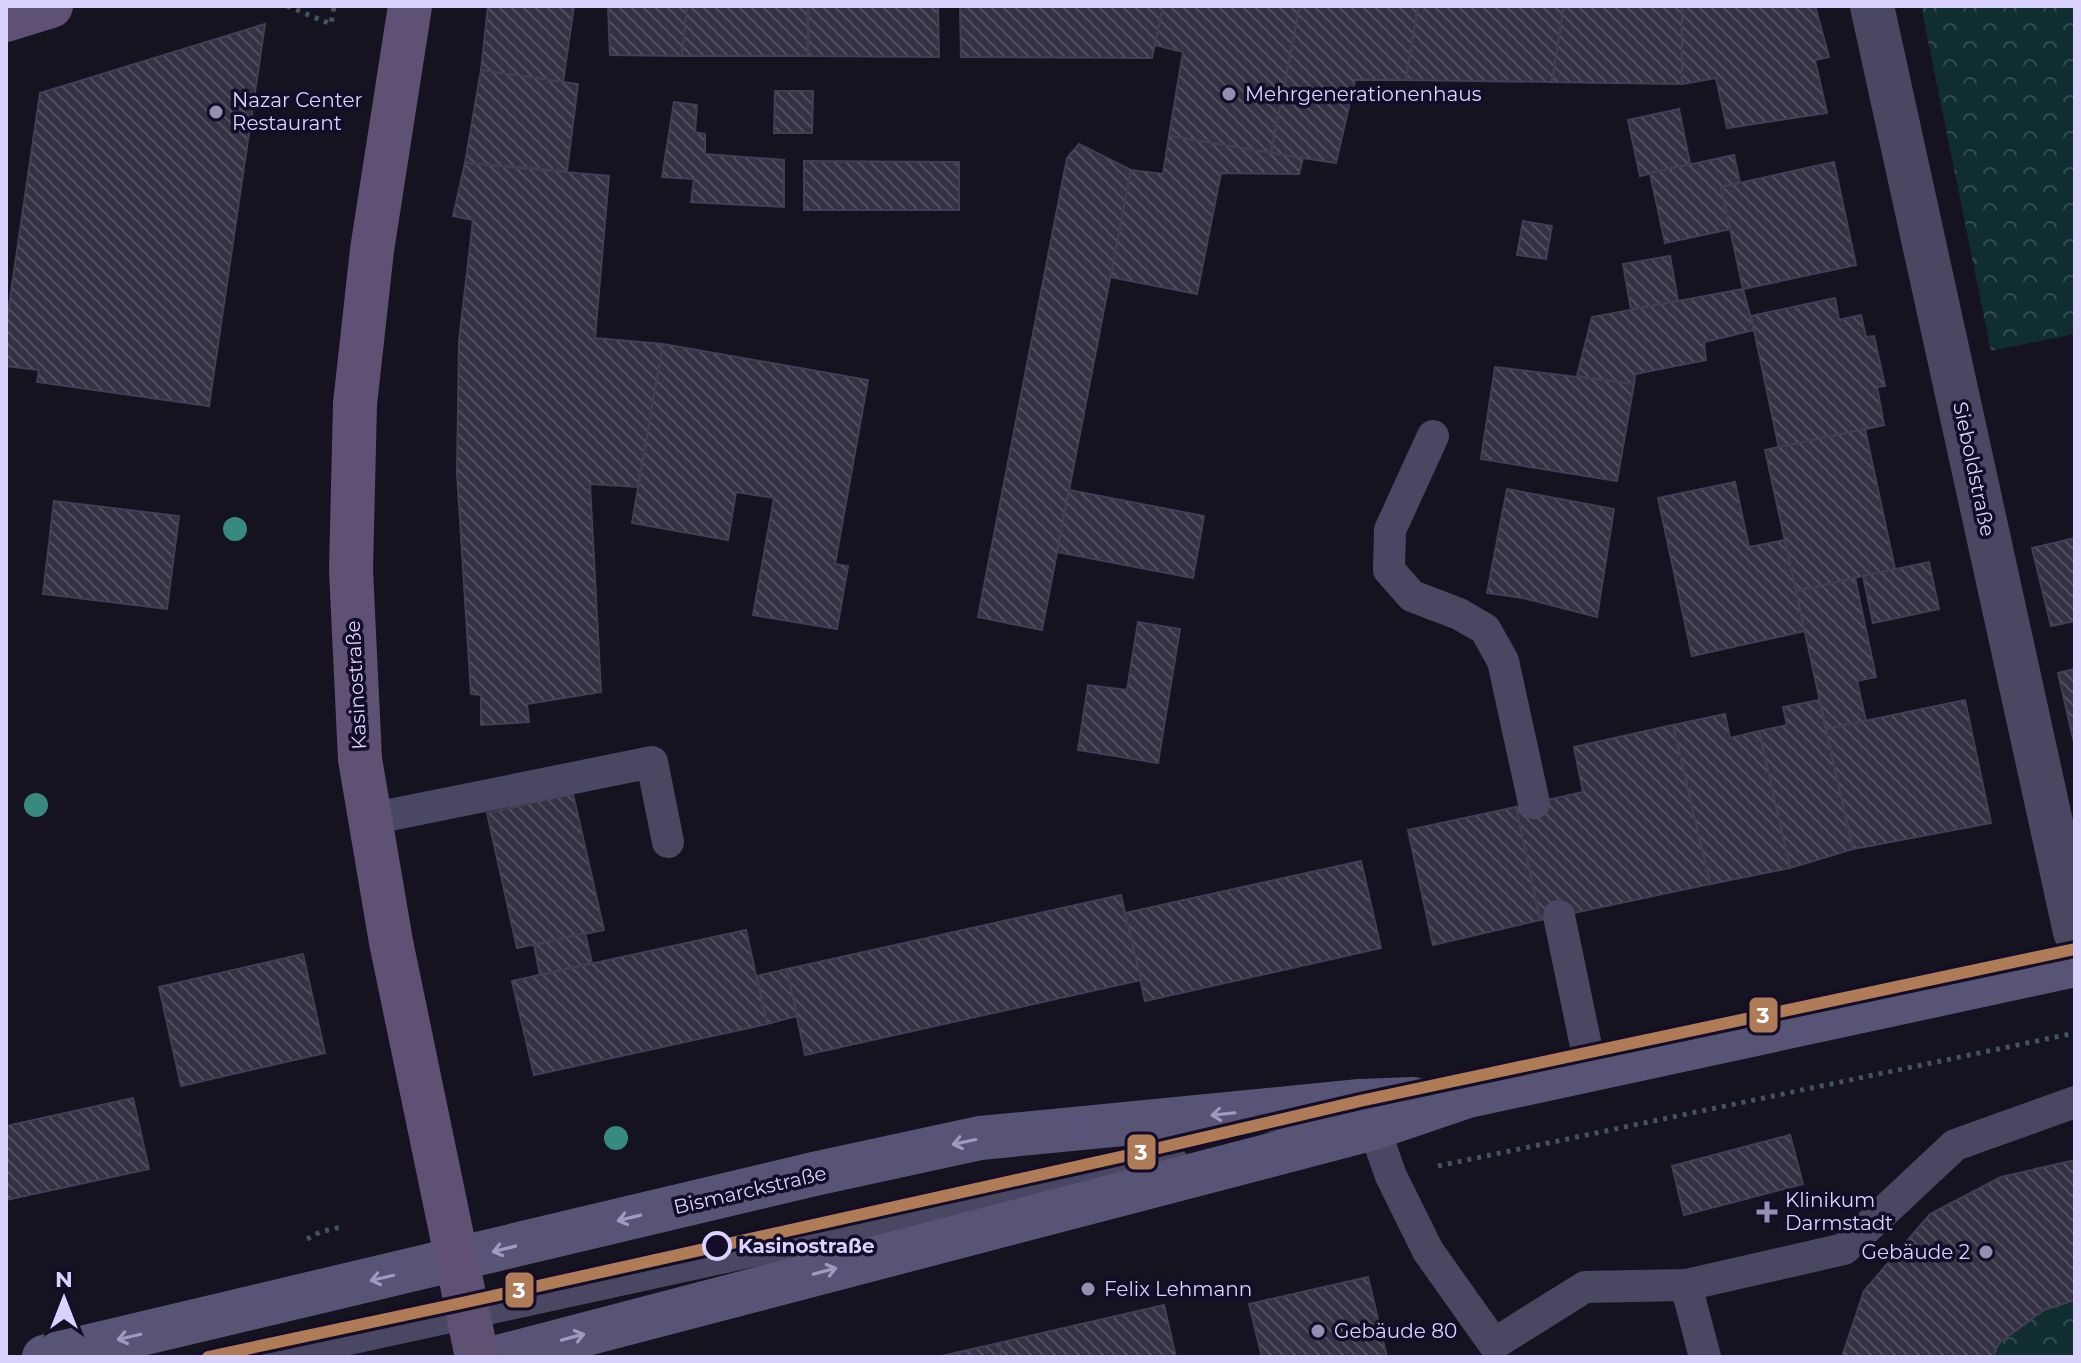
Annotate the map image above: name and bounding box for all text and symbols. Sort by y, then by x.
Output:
place label: Mehrgenerationenhaus [1245,82,1482,106]
marker: Mehrgenerationenhaus [1220,85,1238,103]
place label: Nazar Center Restaurant [232,88,363,135]
marker: Nazar Center Restaurant [207,103,225,121]
street label: Sieboldstraße [1948,399,2000,539]
street label: Kasinostraße [341,620,371,750]
line badge: 3 [1748,996,1779,1034]
text: 3 [1755,1002,1770,1029]
one-way arrow [1210,1107,1237,1122]
line badge: 3 [1126,1133,1157,1171]
one-way arrow [952,1135,977,1150]
text: 3 [1133,1139,1148,1166]
street label: Bismarckstraße [671,1161,829,1219]
place label: Klinikum Darmstadt [1785,1188,1893,1235]
marker: Klinikum Darmstadt [1756,1201,1778,1223]
one-way arrow [616,1212,642,1227]
marker: Kasinostraße [703,1232,731,1260]
place label: Kasinostraße [738,1234,875,1258]
place label: Gebäude 2 [1861,1240,1970,1264]
one-way arrow [492,1242,518,1257]
marker: Gebäude 2 [1977,1243,1995,1261]
north arrow [24,1259,104,1339]
one-way arrow [811,1262,837,1277]
text: N [55,1266,73,1293]
one-way arrow [369,1271,395,1286]
line badge: 3 [504,1271,535,1309]
text: 3 [511,1277,526,1304]
place label: Felix Lehmann [1104,1277,1252,1301]
marker: Felix Lehmann [1079,1280,1097,1298]
place label: Gebäude 80 [1334,1319,1457,1343]
marker: Gebäude 80 [1309,1322,1327,1340]
one-way arrow [560,1328,586,1343]
one-way arrow [116,1330,142,1345]

